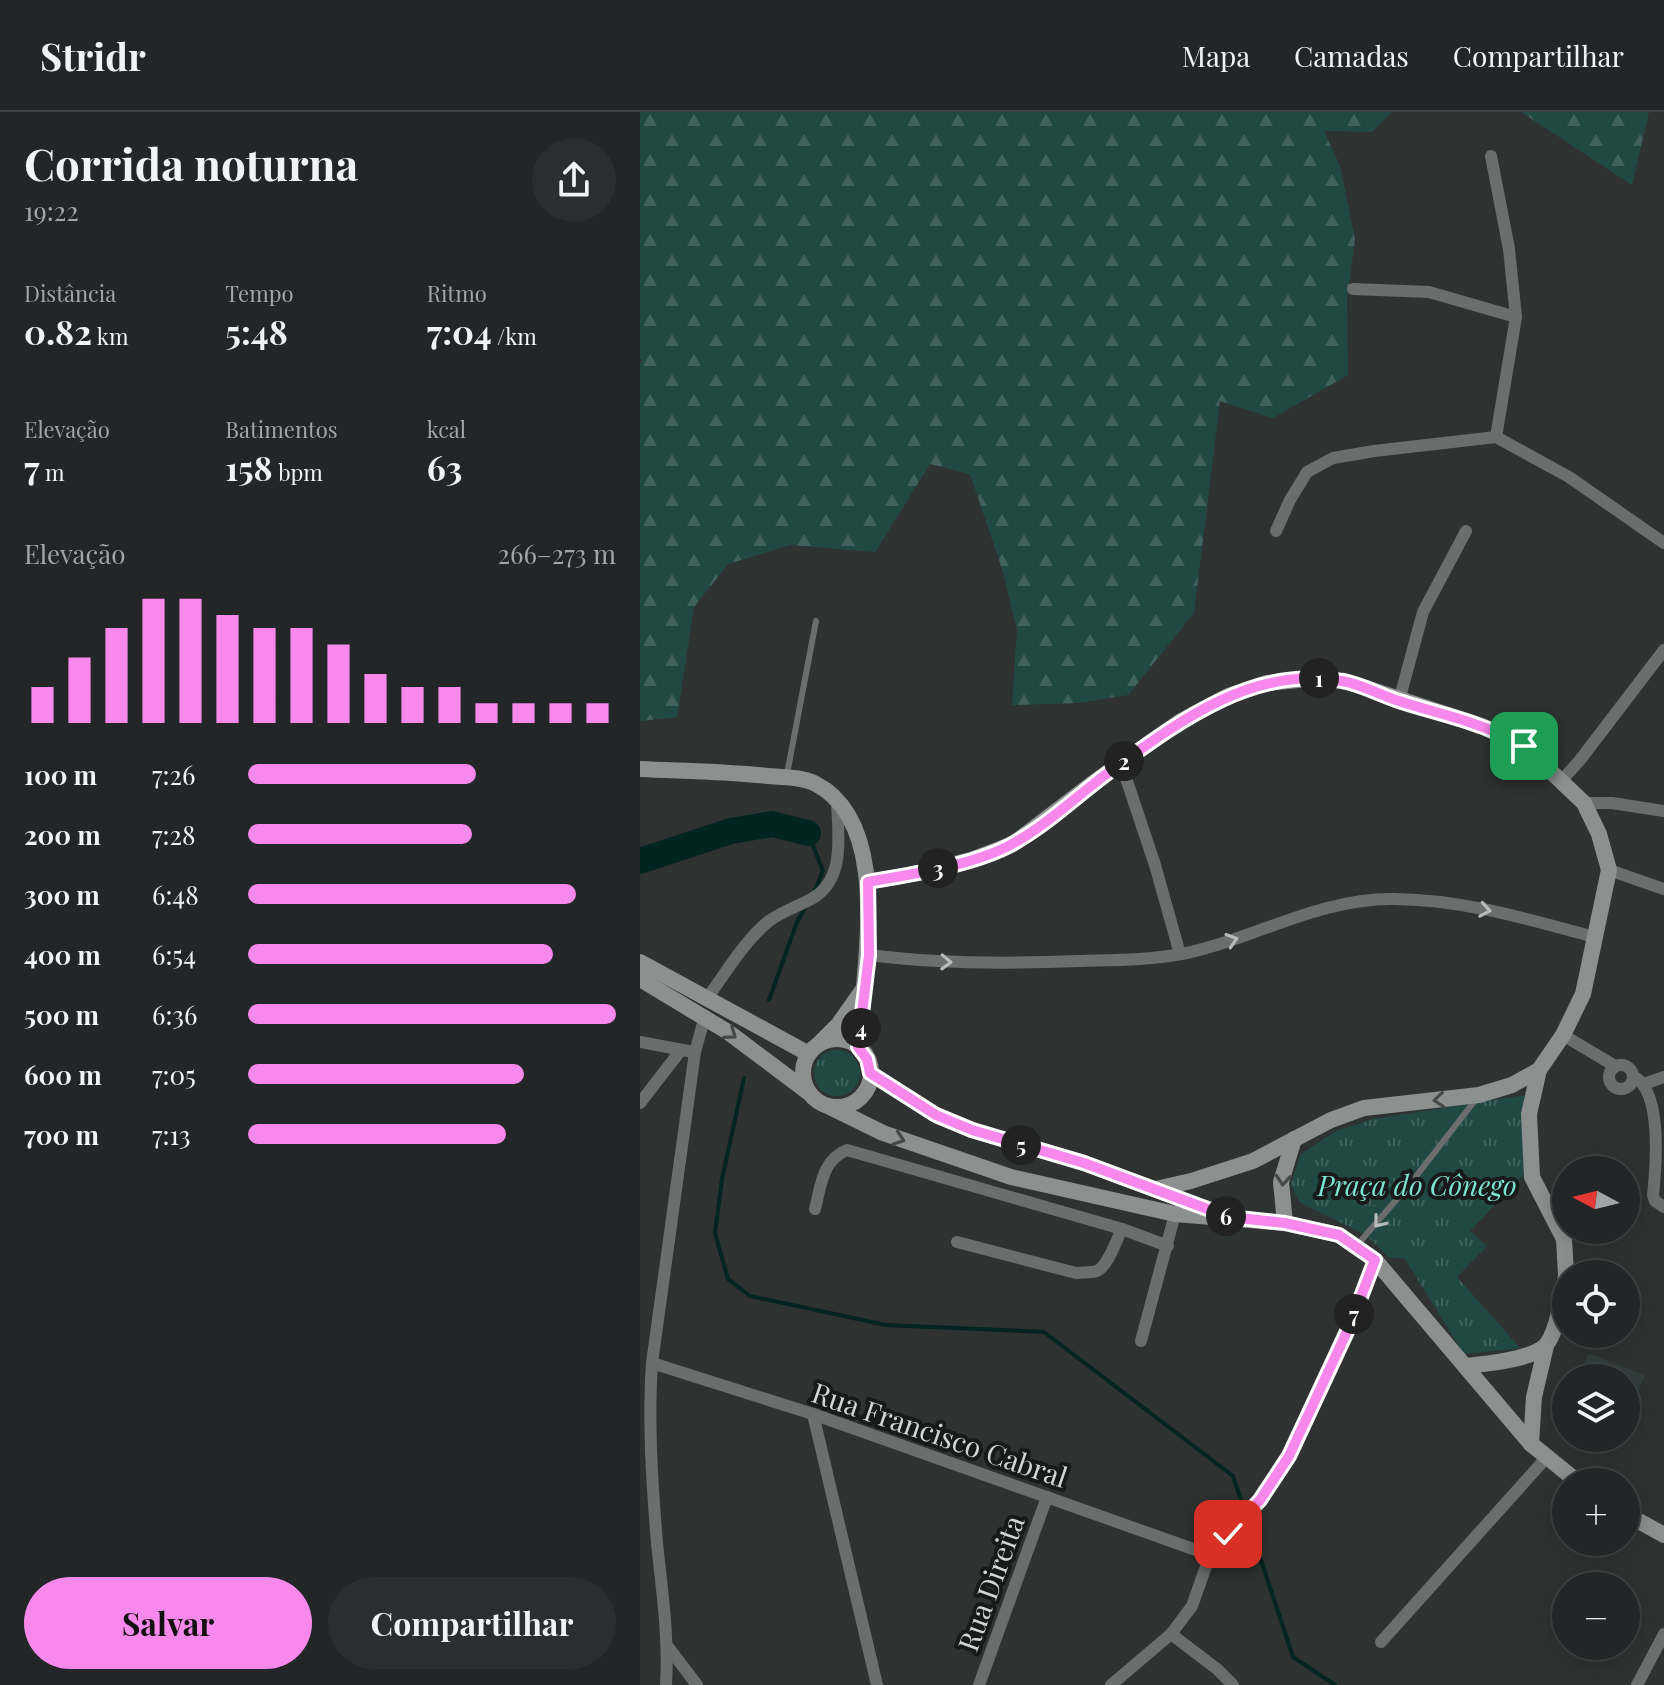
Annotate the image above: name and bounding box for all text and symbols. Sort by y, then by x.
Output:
text: Stridr [40,30,146,81]
text: Mapa [1182,37,1250,74]
text: Camadas [1294,37,1409,74]
text: Compartilhar [1453,37,1624,74]
text: Corrida noturna [24,133,358,192]
button: share [532,138,616,222]
text: 19:22 [24,193,79,228]
text: Distância [24,278,116,308]
text: Tempo [225,278,294,308]
text: Ritmo [427,278,487,308]
text: 0.82 [24,308,92,354]
text: 5:48 [225,308,288,354]
text: 7:04 [427,308,492,354]
text: km [92,321,128,351]
text: /km [492,321,537,351]
text: Elevação [24,414,110,444]
text: Batimentos [225,414,338,444]
text: kcal [427,414,466,444]
text: 7 [24,444,39,490]
text: 158 [225,444,273,490]
text: 63 [427,444,462,490]
text: m [39,457,65,487]
text: bpm [273,457,323,487]
text: Elevação [24,536,125,571]
text: 266–273 m [498,536,616,571]
pin: 1 [1299,658,1339,698]
text: 1 [1315,663,1323,693]
pin [1490,712,1558,780]
icon: arrive [1502,724,1546,768]
pin: 2 [1104,741,1144,781]
text: 2 [1118,746,1130,776]
text: 100 m [24,757,97,792]
text: 7:26 [152,757,195,792]
text: 200 m [24,817,101,852]
text: 7:28 [152,817,195,852]
pin: 3 [918,848,958,888]
text: 3 [933,853,943,883]
text: 300 m [24,877,100,912]
text: 6:48 [152,877,199,912]
one-way arrow [1478,900,1491,917]
one-way arrow [1225,933,1238,949]
text: 400 m [24,937,101,972]
text: 6:54 [152,937,196,972]
one-way arrow [940,954,953,971]
text: 500 m [24,997,99,1032]
text: 6:36 [152,997,198,1032]
pin: 4 [841,1008,881,1048]
text: 4 [855,1013,867,1043]
one-way arrow [722,1024,736,1039]
text: 600 m [24,1057,102,1092]
text: 7:05 [152,1057,196,1092]
one-way arrow [1432,1091,1445,1108]
text: 700 m [24,1117,99,1152]
text: 7:13 [152,1117,190,1152]
pin: 5 [1001,1125,1041,1165]
one-way arrow [891,1129,905,1145]
text: 5 [1016,1130,1026,1160]
north arrow [1552,1156,1640,1244]
map controls [1552,1156,1640,1660]
park label: Praça do Cônego [1316,1166,1517,1203]
one-way arrow [1274,1174,1291,1187]
pin: 6 [1206,1196,1246,1236]
text: 6 [1220,1201,1232,1231]
one-way arrow [1374,1213,1389,1227]
button: locate [1552,1260,1640,1348]
pin: 7 [1334,1294,1374,1334]
text: 7 [1349,1299,1359,1329]
button: layers [1552,1364,1640,1452]
street label: Rua Francisco Cabral [807,1373,1073,1495]
button: + [1552,1468,1640,1556]
pin [1194,1500,1262,1568]
street label: Rua Direita [948,1510,1032,1656]
icon: check [1206,1512,1250,1556]
button: − [1552,1572,1640,1660]
button: Salvar [24,1577,312,1669]
button: Compartilhar [328,1577,616,1669]

